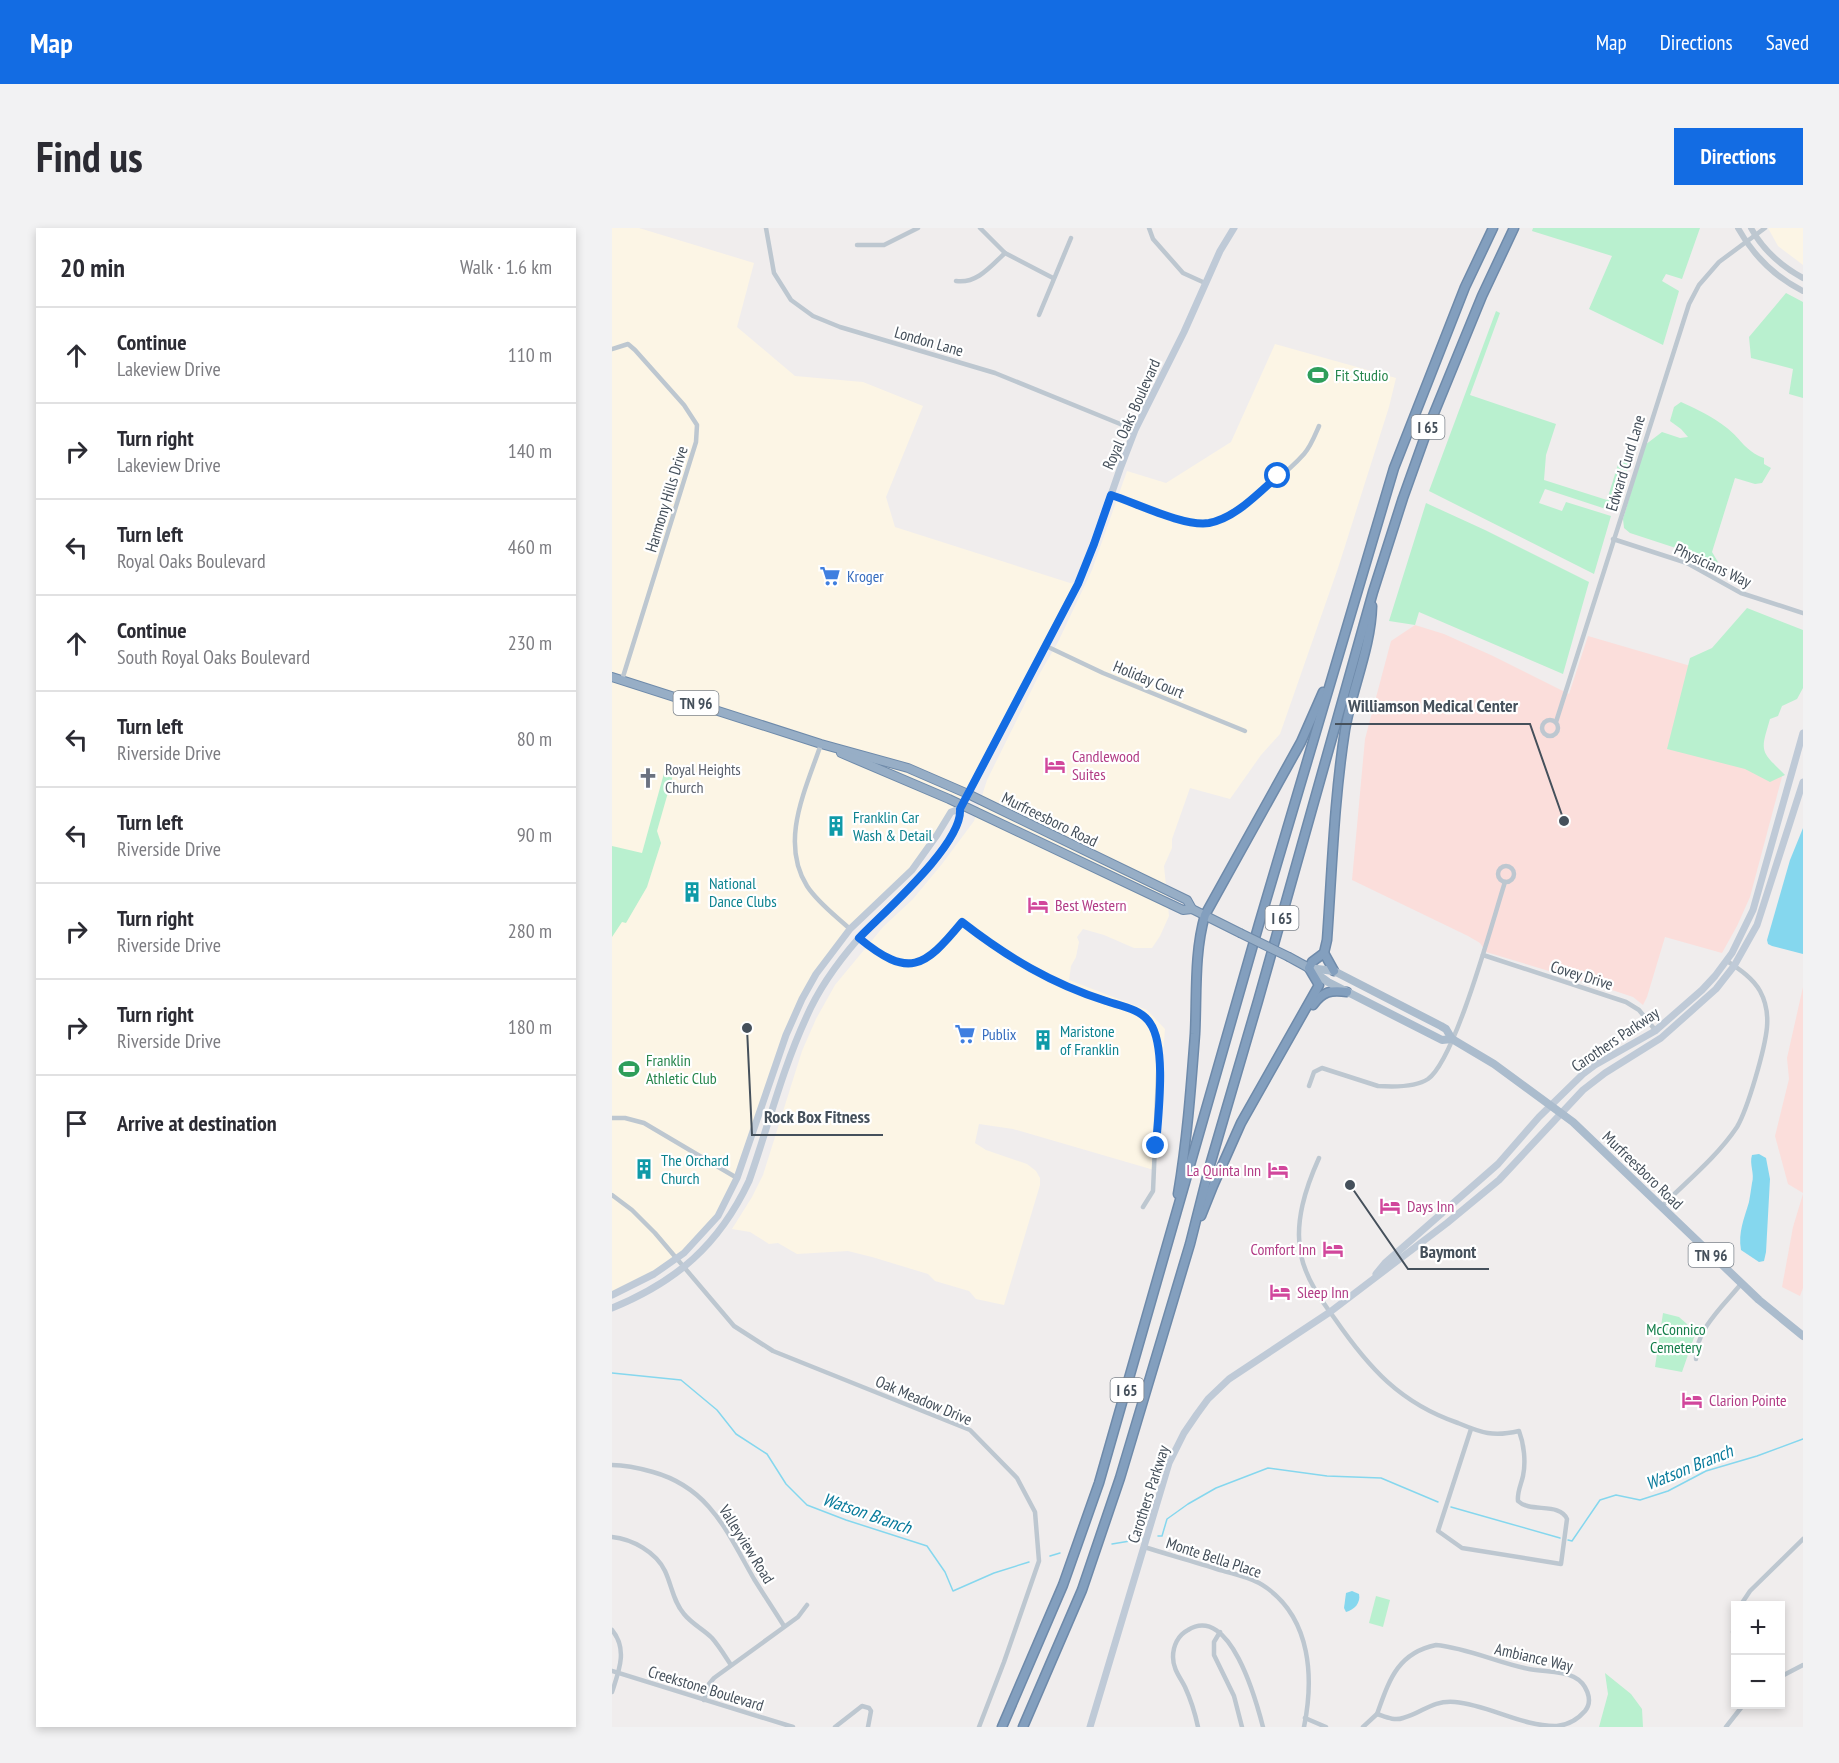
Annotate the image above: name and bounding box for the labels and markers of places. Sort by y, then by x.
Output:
sports icon: Fit Studio [1306,363,1330,387]
place label: Fit Studio [1335,365,1388,385]
supermarket icon: Kroger [818,564,842,588]
place label: Kroger [847,566,884,586]
callout: Williamson Medical Center [1335,688,1530,724]
place label: Candlewood Suites [1072,746,1140,784]
hotel icon: Candlewood Suites [1043,753,1067,777]
place label: Royal Heights Church [665,759,741,797]
church icon: Royal Heights Church [636,766,660,790]
place label: Franklin Car Wash & Detail [853,807,933,845]
building icon: Franklin Car Wash & Detail [824,814,848,838]
place label: National Dance Clubs [709,873,777,911]
building icon: National Dance Clubs [680,880,704,904]
hotel icon: Best Western [1026,893,1050,917]
place label: Best Western [1055,895,1127,915]
place label: Maristone of Franklin [1060,1021,1119,1059]
supermarket icon: Publix [953,1022,977,1046]
place label: Publix [982,1024,1017,1044]
building icon: Maristone of Franklin [1031,1028,1055,1052]
place label: Franklin Athletic Club [646,1050,717,1088]
sports icon: Franklin Athletic Club [617,1057,641,1081]
callout: Rock Box Fitness [752,1099,883,1135]
place label: The Orchard Church [661,1150,729,1188]
building icon: The Orchard Church [632,1157,656,1181]
hotel icon: La Quinta Inn [1266,1158,1290,1182]
place label: La Quinta Inn [1187,1160,1261,1180]
hotel icon: Days Inn [1378,1194,1402,1218]
place label: Days Inn [1407,1196,1454,1216]
callout: Baymont [1408,1233,1489,1269]
hotel icon: Comfort Inn [1321,1237,1345,1261]
place label: Comfort Inn [1251,1239,1316,1259]
hotel icon: Sleep Inn [1268,1280,1292,1304]
place label: Sleep Inn [1297,1282,1349,1302]
hotel icon: Clarion Pointe [1680,1388,1704,1412]
place label: Clarion Pointe [1709,1390,1787,1410]

